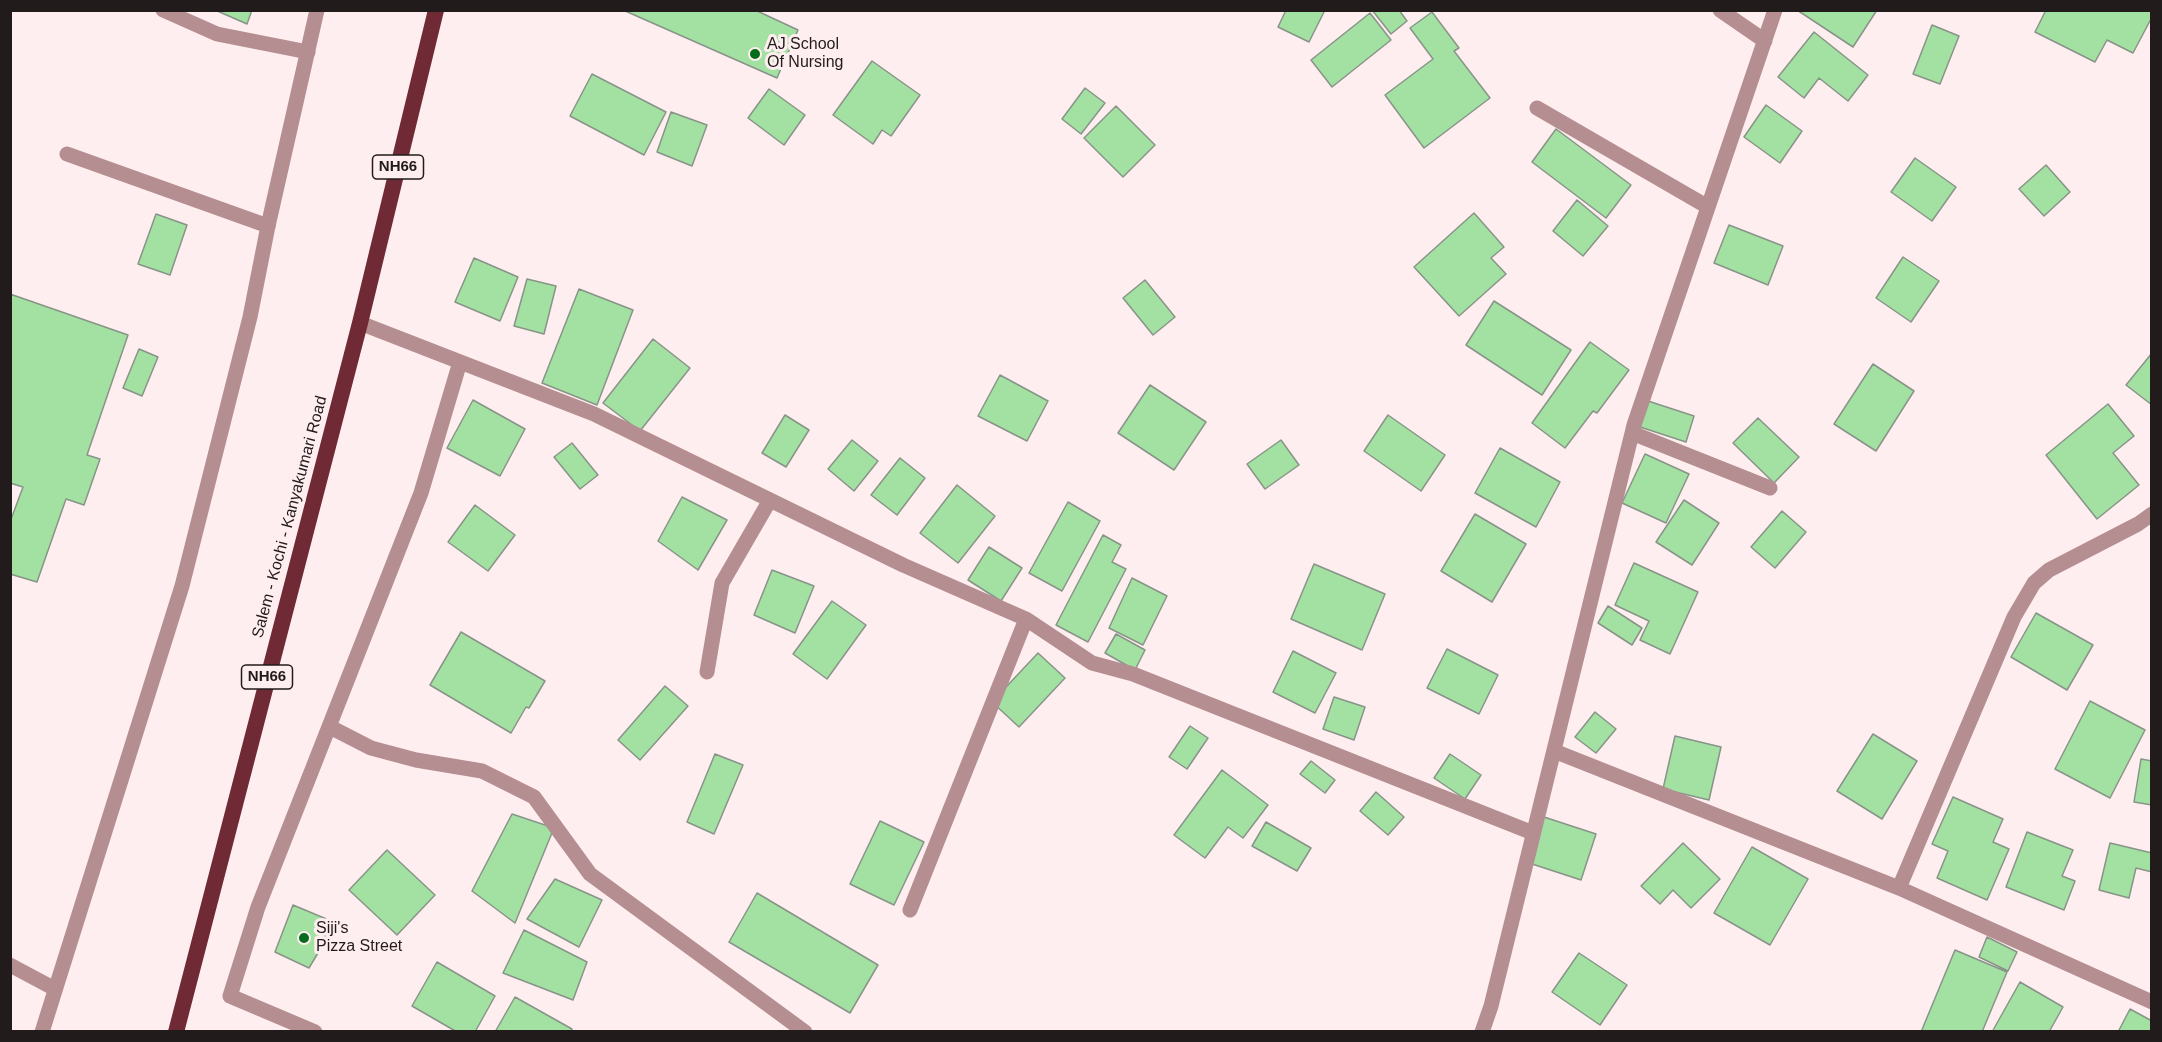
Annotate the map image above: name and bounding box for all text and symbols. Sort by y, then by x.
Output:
place label: AJ School Of Nursing [767,35,843,73]
marker: AJ School Of Nursing [748,47,762,61]
road number: NH66 [372,155,424,179]
street label: Salem - Kochi - Kanyakumari Road [248,394,332,640]
road number: NH66 [242,665,292,689]
place label: Siji's Pizza Street [316,919,402,957]
marker: Siji's Pizza Street [297,931,311,945]

